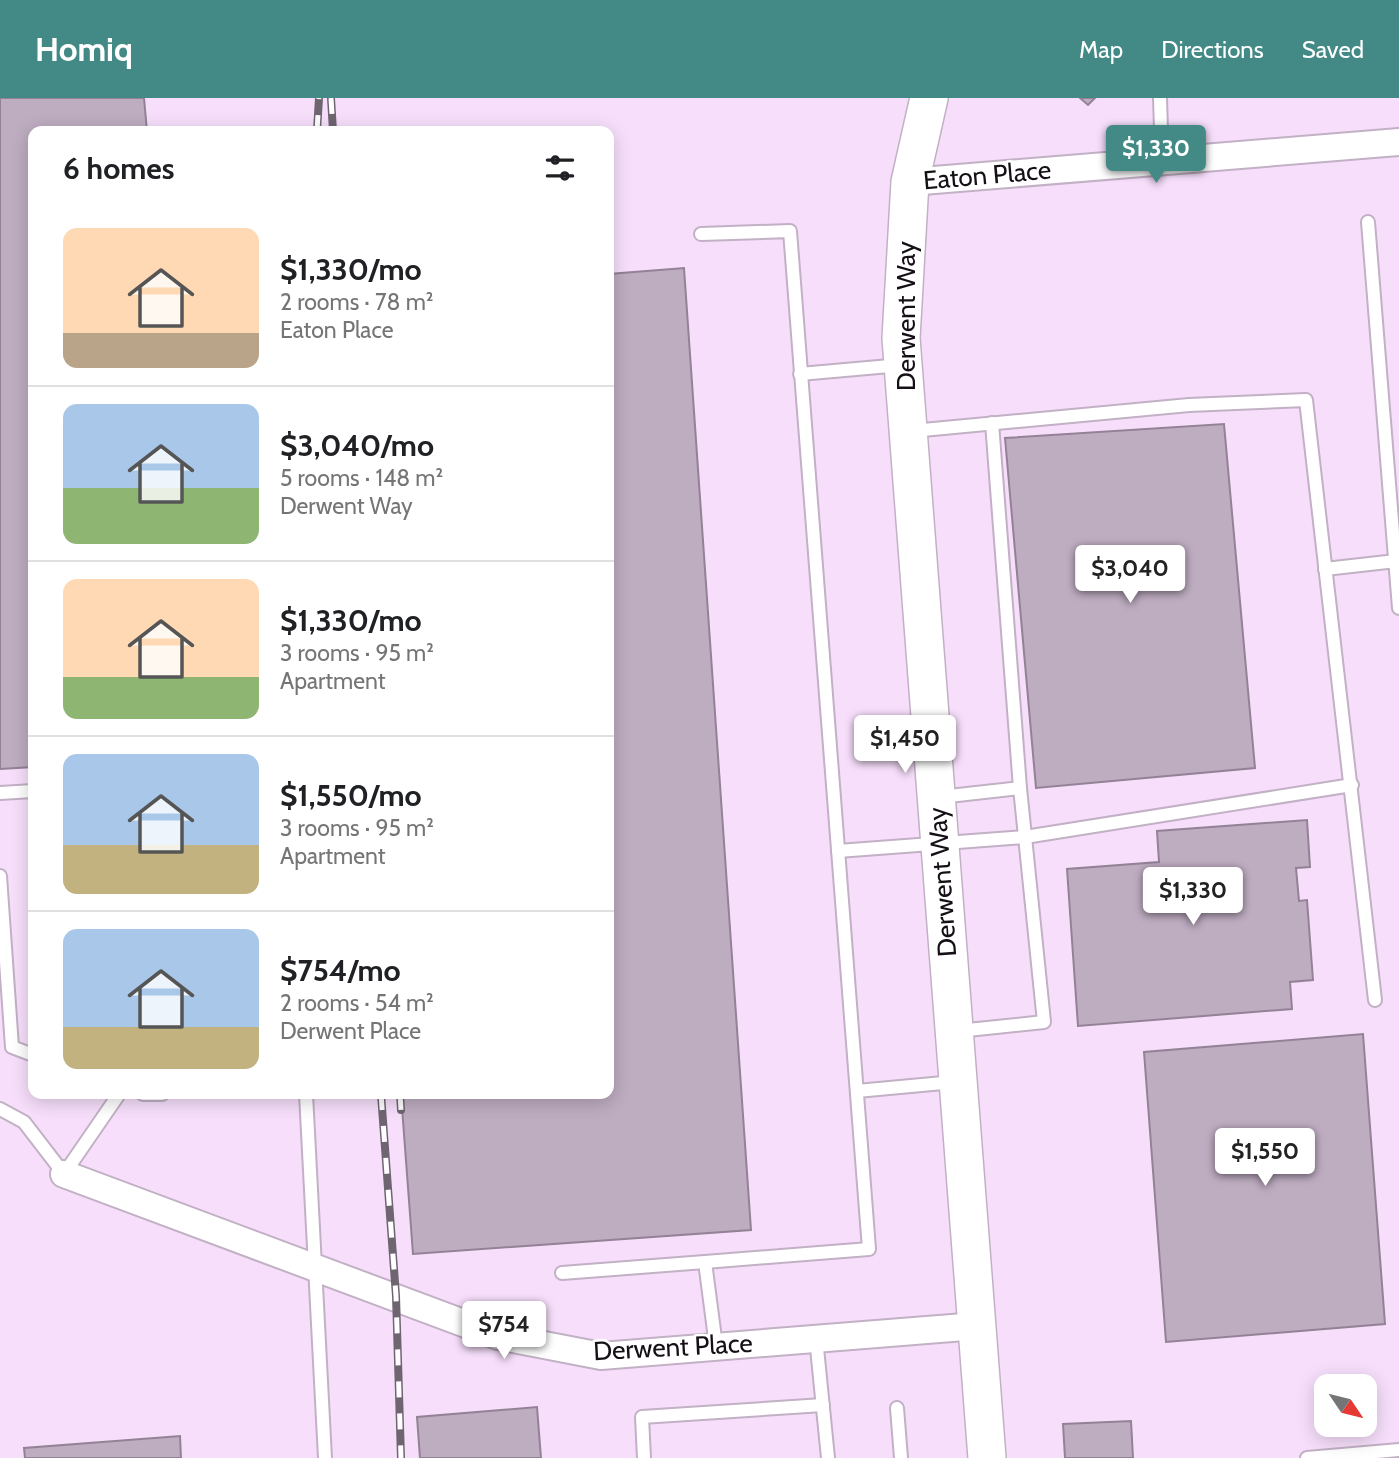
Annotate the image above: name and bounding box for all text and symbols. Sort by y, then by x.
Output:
text: Homiq [35,29,133,69]
text: Map [1079,35,1123,64]
text: Directions [1161,35,1264,64]
text: Saved [1302,35,1364,64]
pin: $1,330 [1099,126,1213,185]
text: $1,330 [1122,134,1190,162]
icon: filters [541,149,579,187]
text: 6 homes [63,150,174,187]
street label: Eaton Place [922,153,1052,197]
street label: Derwent Way [890,241,922,391]
text: $1,330/mo [280,251,422,288]
icon: home [119,256,203,340]
text: 2 rooms · 78 m² [280,288,434,316]
text: Eaton Place [280,316,393,344]
text: $3,040/mo [280,427,434,464]
icon: home [119,432,203,516]
text: 5 rooms · 148 m² [280,464,443,492]
text: Derwent Way [280,492,413,520]
pin: $3,040 [1073,546,1187,605]
text: $3,040 [1091,554,1169,582]
text: $1,330/mo [280,602,422,639]
icon: home [119,607,203,691]
text: 3 rooms · 95 m² [280,639,434,667]
text: Apartment [280,667,385,695]
pin: $1,450 [848,716,962,775]
text: $1,450 [870,724,940,752]
text: $1,550/mo [280,777,422,814]
icon: home [119,782,203,866]
street label: Derwent Way [921,806,963,958]
text: 3 rooms · 95 m² [280,814,434,842]
text: Apartment [280,842,385,870]
pin: $1,330 [1136,868,1250,927]
text: $1,330 [1159,876,1227,904]
text: $754/mo [280,952,401,989]
icon: home [119,957,203,1041]
text: 2 rooms · 54 m² [280,989,434,1017]
text: Derwent Place [280,1017,421,1045]
pin: $1,550 [1208,1128,1322,1188]
text: $1,550 [1231,1137,1299,1165]
pin: $754 [463,1302,545,1361]
text: $754 [478,1310,530,1338]
street label: Derwent Place [592,1327,754,1367]
north arrow [1314,1374,1377,1437]
map controls [1314,1374,1377,1437]

